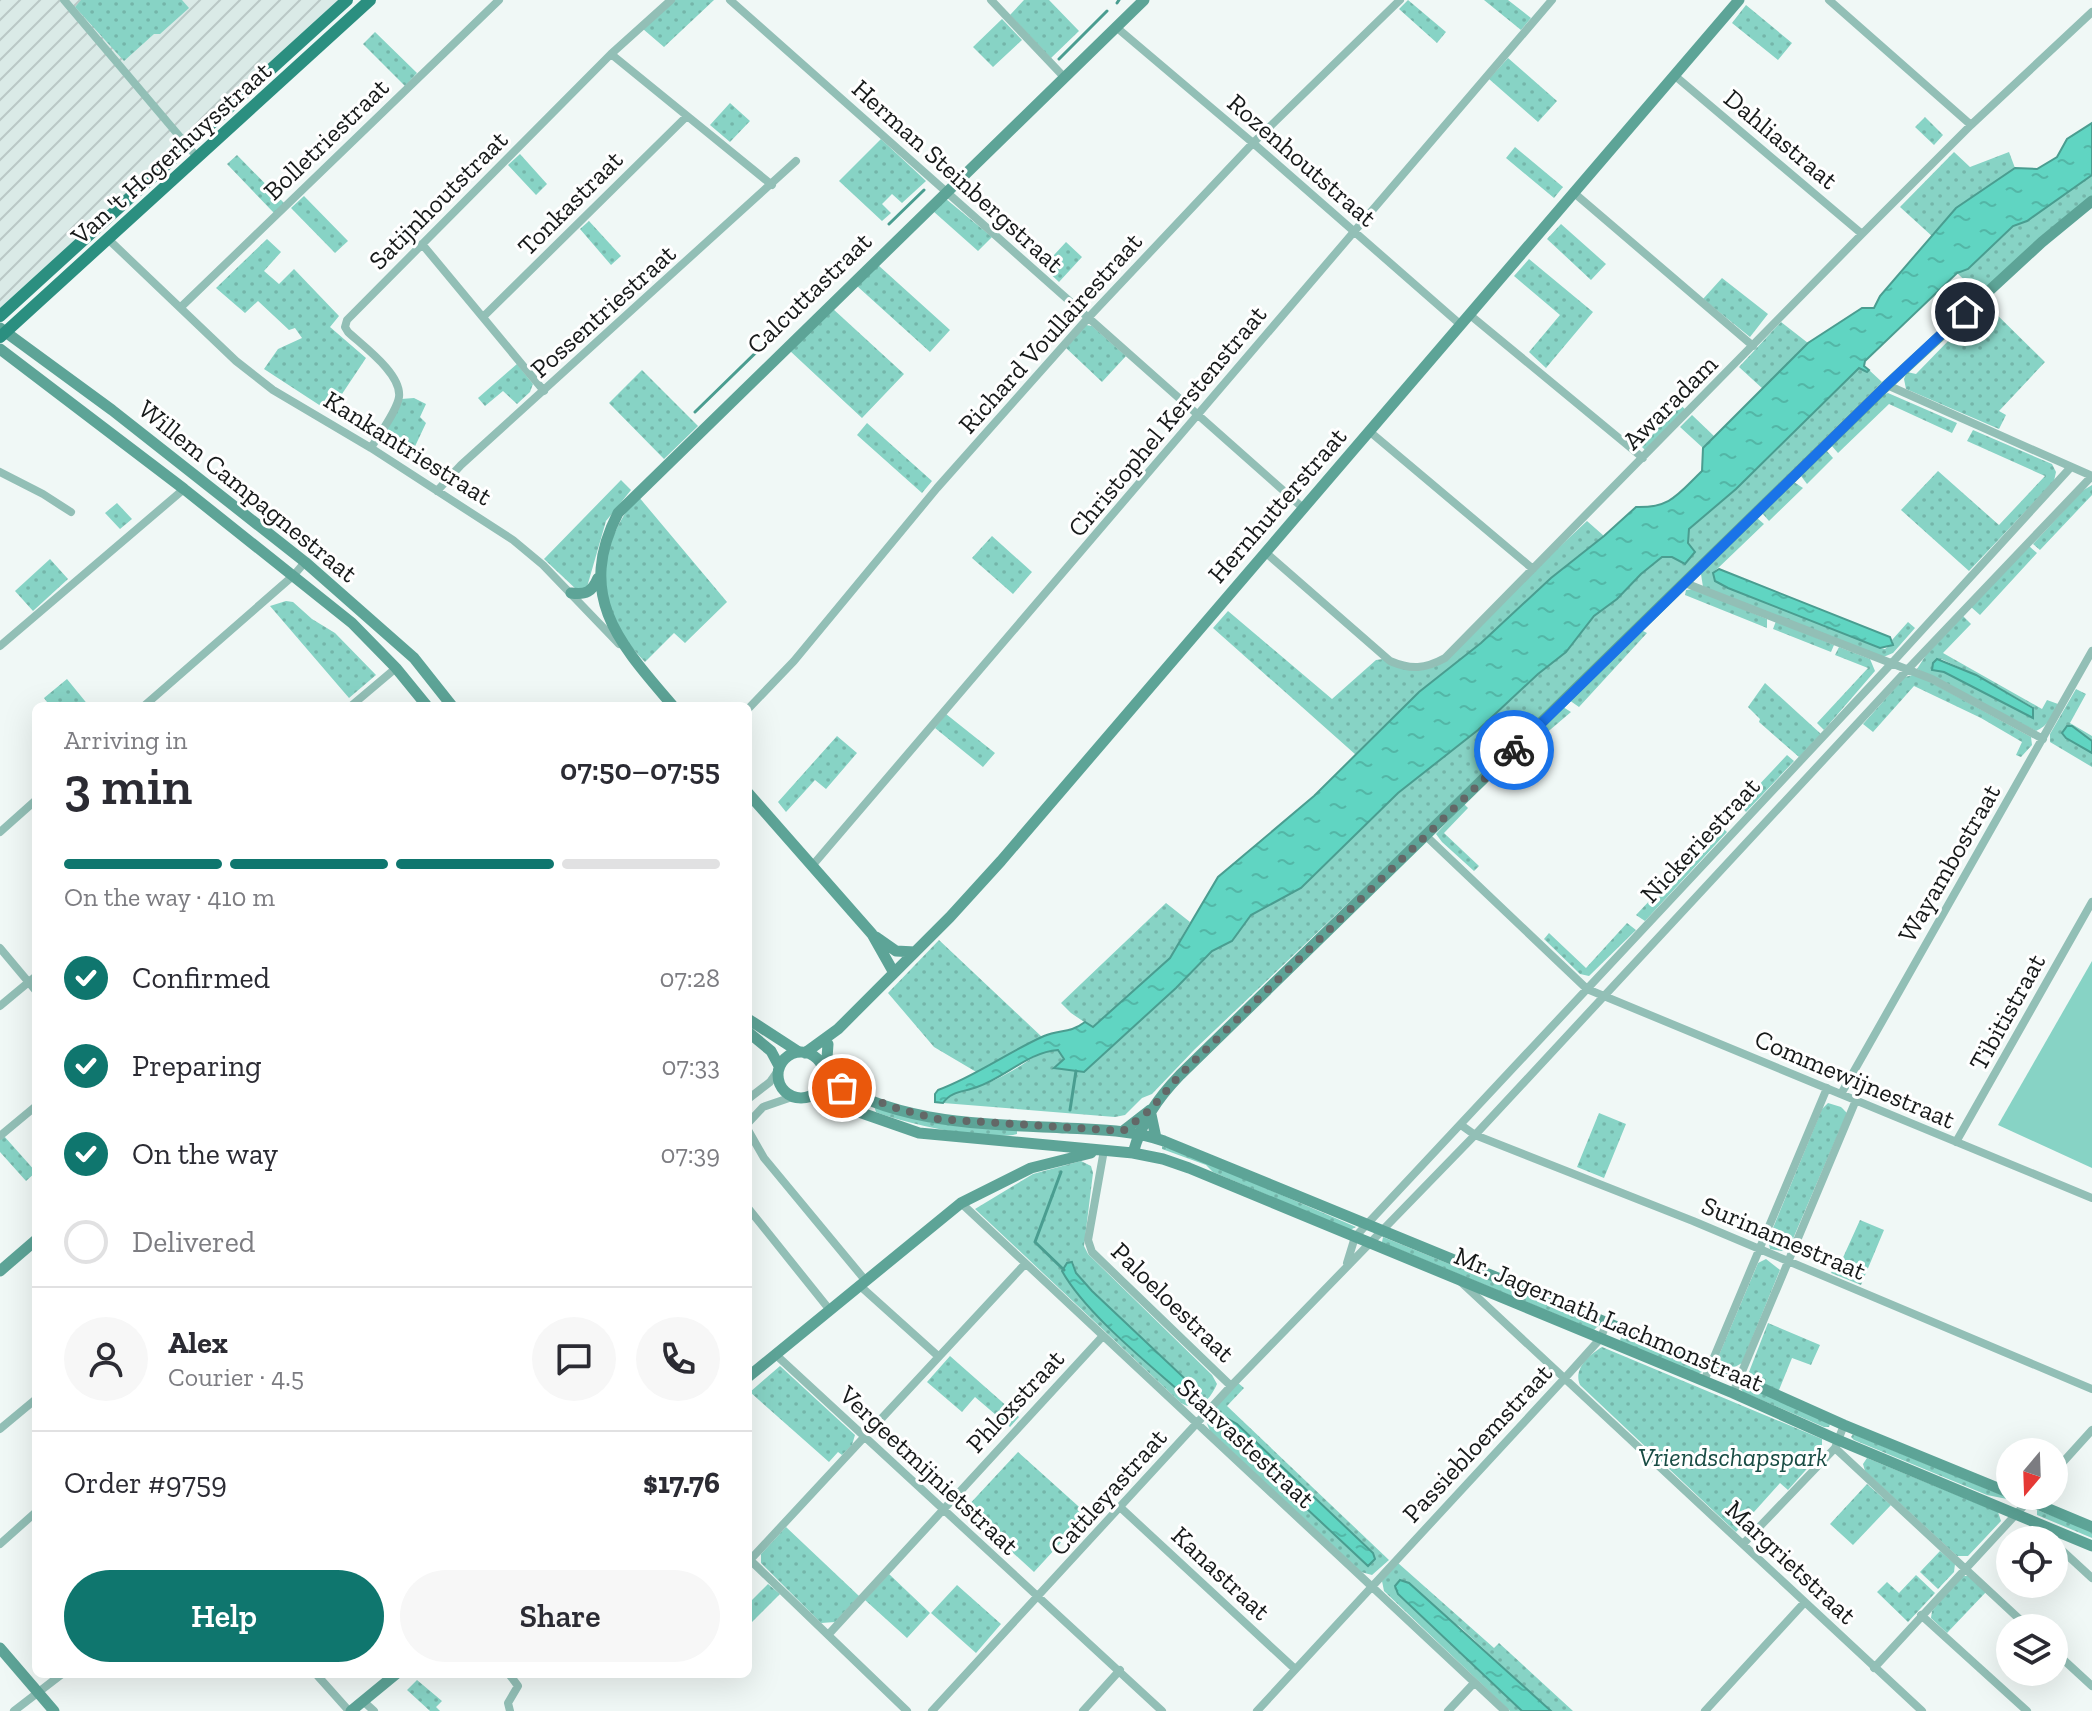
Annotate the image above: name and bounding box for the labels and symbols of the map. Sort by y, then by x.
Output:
street label: Van 't Hogerhuysstraat [63,54,278,252]
street label: Bolletriestraat [257,71,396,207]
street label: Herman Steinbergstraat [846,72,1071,280]
street label: Dahliastraat [1718,82,1845,196]
street label: Rozenhoutstraat [1221,87,1383,234]
street label: Satijnhoutstraat [362,124,514,276]
street label: Tonkastraat [511,144,629,262]
street label: Calcuttastraat [740,225,878,361]
street label: Richard Voullairestraat [951,226,1149,440]
street label: Possentriestraat [524,237,682,385]
pin [1931,278,1999,346]
street label: Christophel Kerstenstraat [1061,299,1273,543]
street label: Awaradam [1616,348,1724,456]
street label: Kankantriestraat [318,384,498,513]
street label: Willem Campagnestraat [132,393,364,589]
street label: Hernhutterstraat [1201,421,1353,589]
courier [1474,710,1554,790]
street label: Nickeriestraat [1634,770,1767,910]
street label: Wayambostraat [1891,778,2007,948]
street label: Tibitistraat [1962,948,2052,1076]
street label: Commewijnestraat [1750,1022,1960,1136]
pin [808,1054,876,1122]
street label: Surinamestraat [1697,1189,1871,1287]
street label: Paloeloestraat [1105,1235,1242,1369]
street label: Mr. Jagernath Lachmonstraat [1449,1239,1769,1399]
street label: Phloxstraat [959,1343,1071,1459]
street label: Passiebloemstraat [1395,1357,1559,1529]
street label: Stanvastestraat [1171,1371,1322,1515]
street label: Vergeetmijnietstraat [832,1378,1026,1562]
street label: Cattleyastraat [1043,1422,1174,1562]
north arrow [1996,1438,2068,1510]
park label: Vriendschapspark [1638,1441,1828,1473]
street label: Margrietstraat [1719,1493,1863,1631]
street label: Kanastraat [1165,1519,1277,1627]

